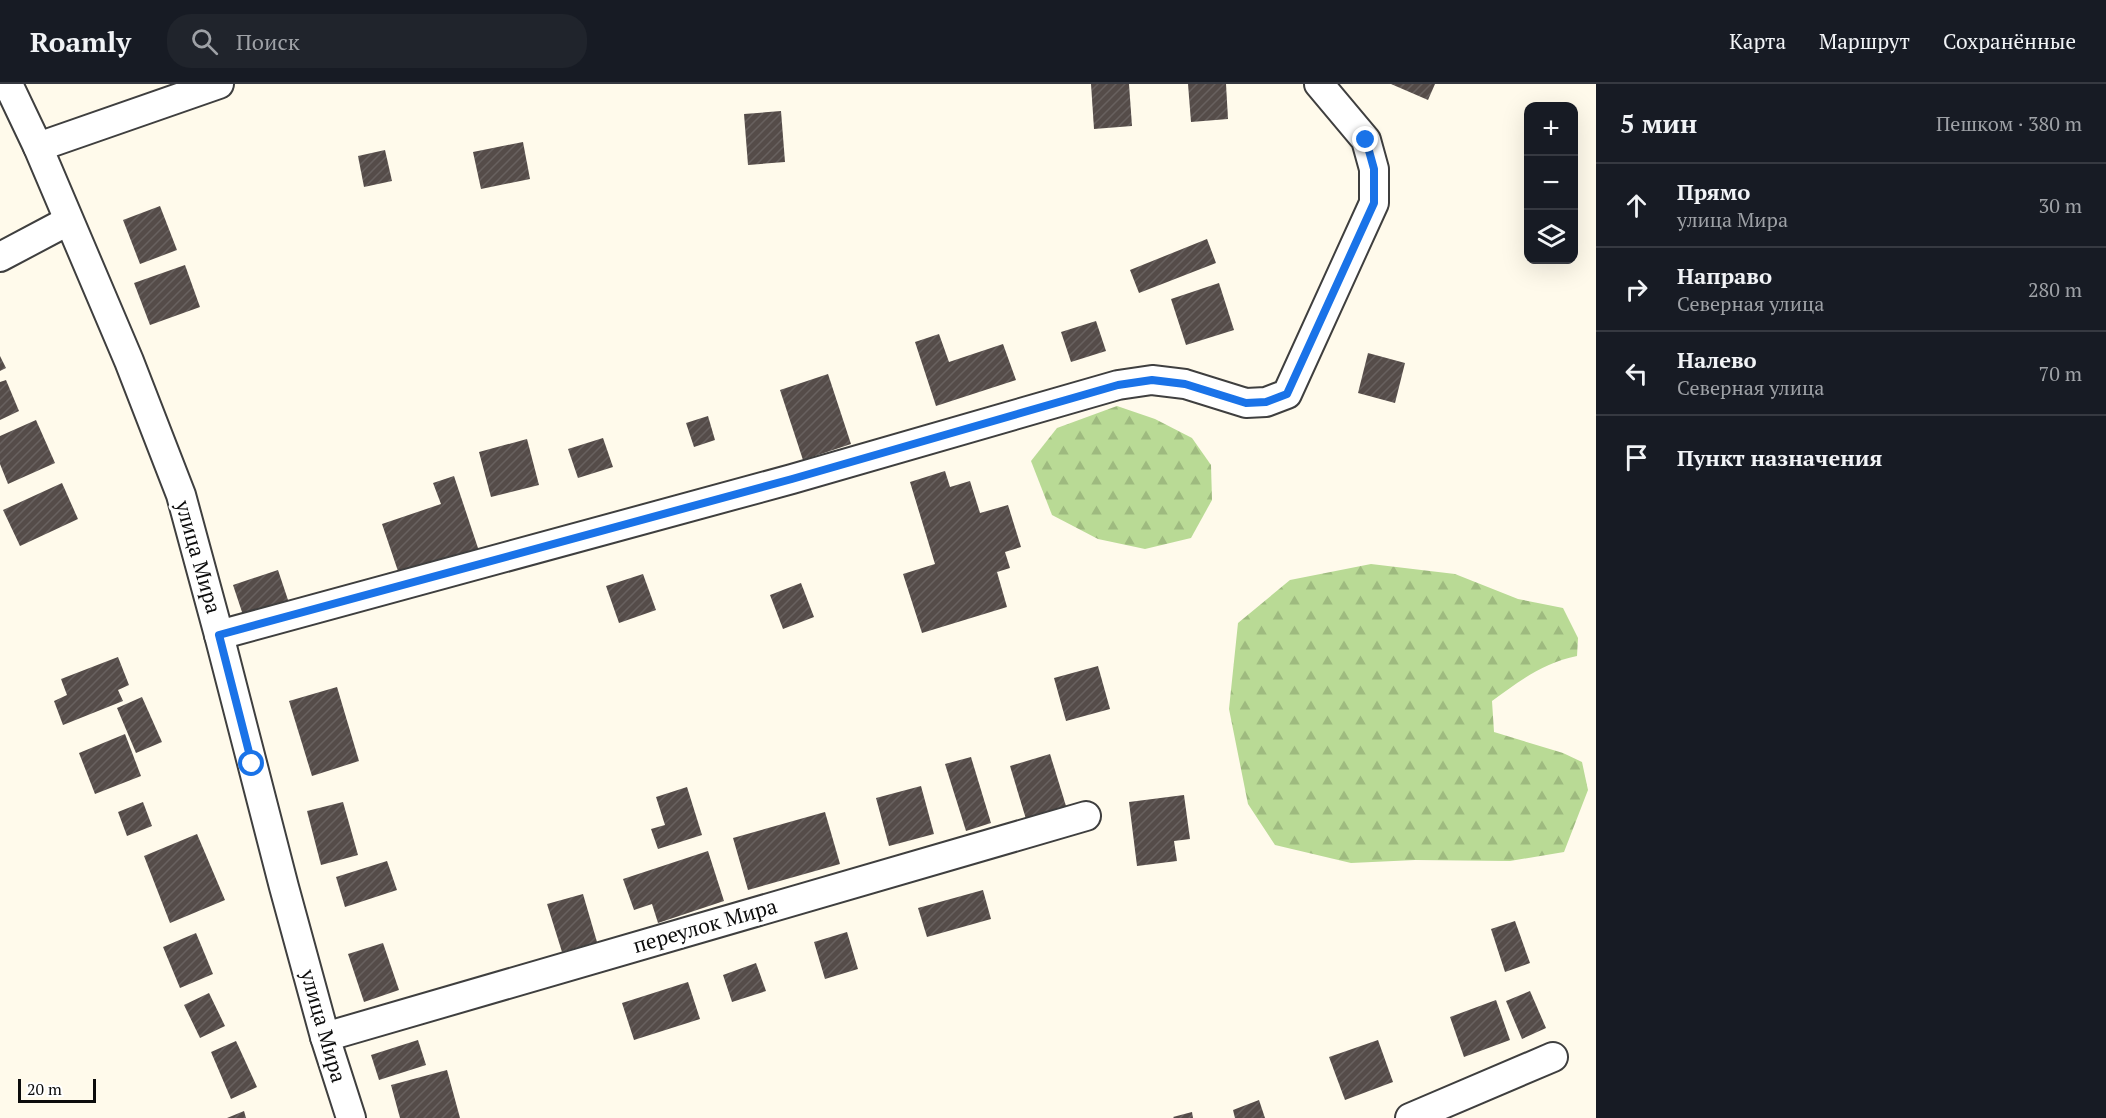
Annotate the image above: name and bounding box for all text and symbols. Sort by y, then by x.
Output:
search box [167,14,587,68]
text: Roamly [30,23,131,60]
icon: search [188,25,221,58]
text: Поиск [236,27,300,56]
text: Карта [1729,27,1786,55]
text: Маршрут [1819,27,1910,55]
text: Сохранённые [1943,27,2076,55]
map controls [1524,102,1578,264]
button: + [1524,102,1578,156]
text: 5 мин [1620,106,1697,140]
text: Пешком · 380 m [1936,110,2082,137]
route end [1352,126,1378,152]
button: − [1524,156,1578,210]
text: Прямо [1677,177,1750,206]
icon: ahead [1620,189,1653,222]
text: 30 m [2039,192,2082,219]
text: улица Мира [1677,206,1788,233]
button: layers [1524,210,1578,264]
text: Направо [1677,261,1772,290]
icon: right [1620,273,1653,306]
text: 280 m [2028,276,2082,303]
text: Северная улица [1677,290,1824,317]
text: Налево [1677,345,1757,374]
icon: left [1620,357,1653,390]
text: 70 m [2039,360,2082,387]
text: Северная улица [1677,374,1824,401]
icon: arrive [1620,441,1653,474]
text: Пункт назначения [1677,443,1882,472]
street label: улица Мира [169,496,229,617]
route start [238,750,264,776]
street label: переулок Мира [629,891,780,959]
street label: улица Мира [294,965,354,1086]
scale bar [18,1076,96,1104]
text: 20 m [27,1078,62,1100]

